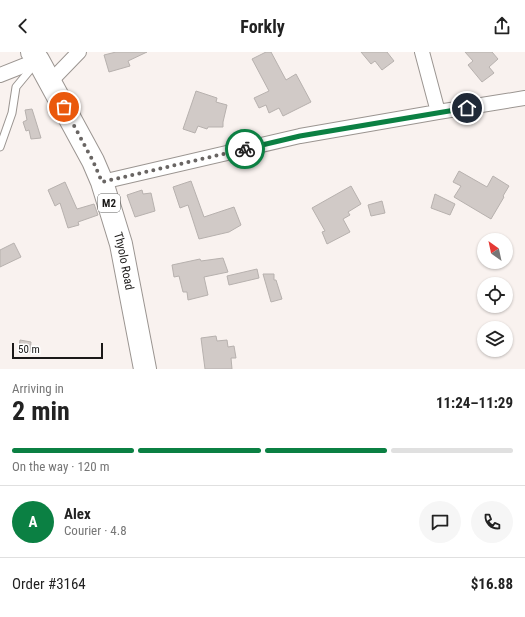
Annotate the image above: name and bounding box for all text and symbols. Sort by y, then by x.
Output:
icon: back [12,15,34,37]
icon: share [491,15,513,37]
text: Forkly [240,16,285,37]
pin [47,90,81,124]
pin [450,91,484,125]
icon: bag [53,96,75,118]
icon: home [456,97,478,119]
courier [225,129,265,169]
icon: bike [234,138,256,160]
road number: M2 [98,194,120,212]
street label: Thyolo Road [111,230,137,291]
north arrow [477,233,513,269]
map controls [477,233,513,357]
button: locate [477,277,513,313]
button: layers [477,321,513,357]
scale bar [12,341,103,360]
text: 50 m [18,343,40,356]
text: Arriving in [12,381,64,396]
text: 11:24–11:29 [436,394,513,412]
text: 2 min [12,396,70,426]
text: On the way · 120 m [12,459,109,474]
button: chat [419,501,461,543]
button: phone [471,501,513,543]
text: Alex [64,505,91,523]
text: A [29,513,37,531]
text: Courier · 4.8 [64,523,127,538]
text: Order #3164 [12,575,86,593]
text: $16.88 [471,575,513,593]

